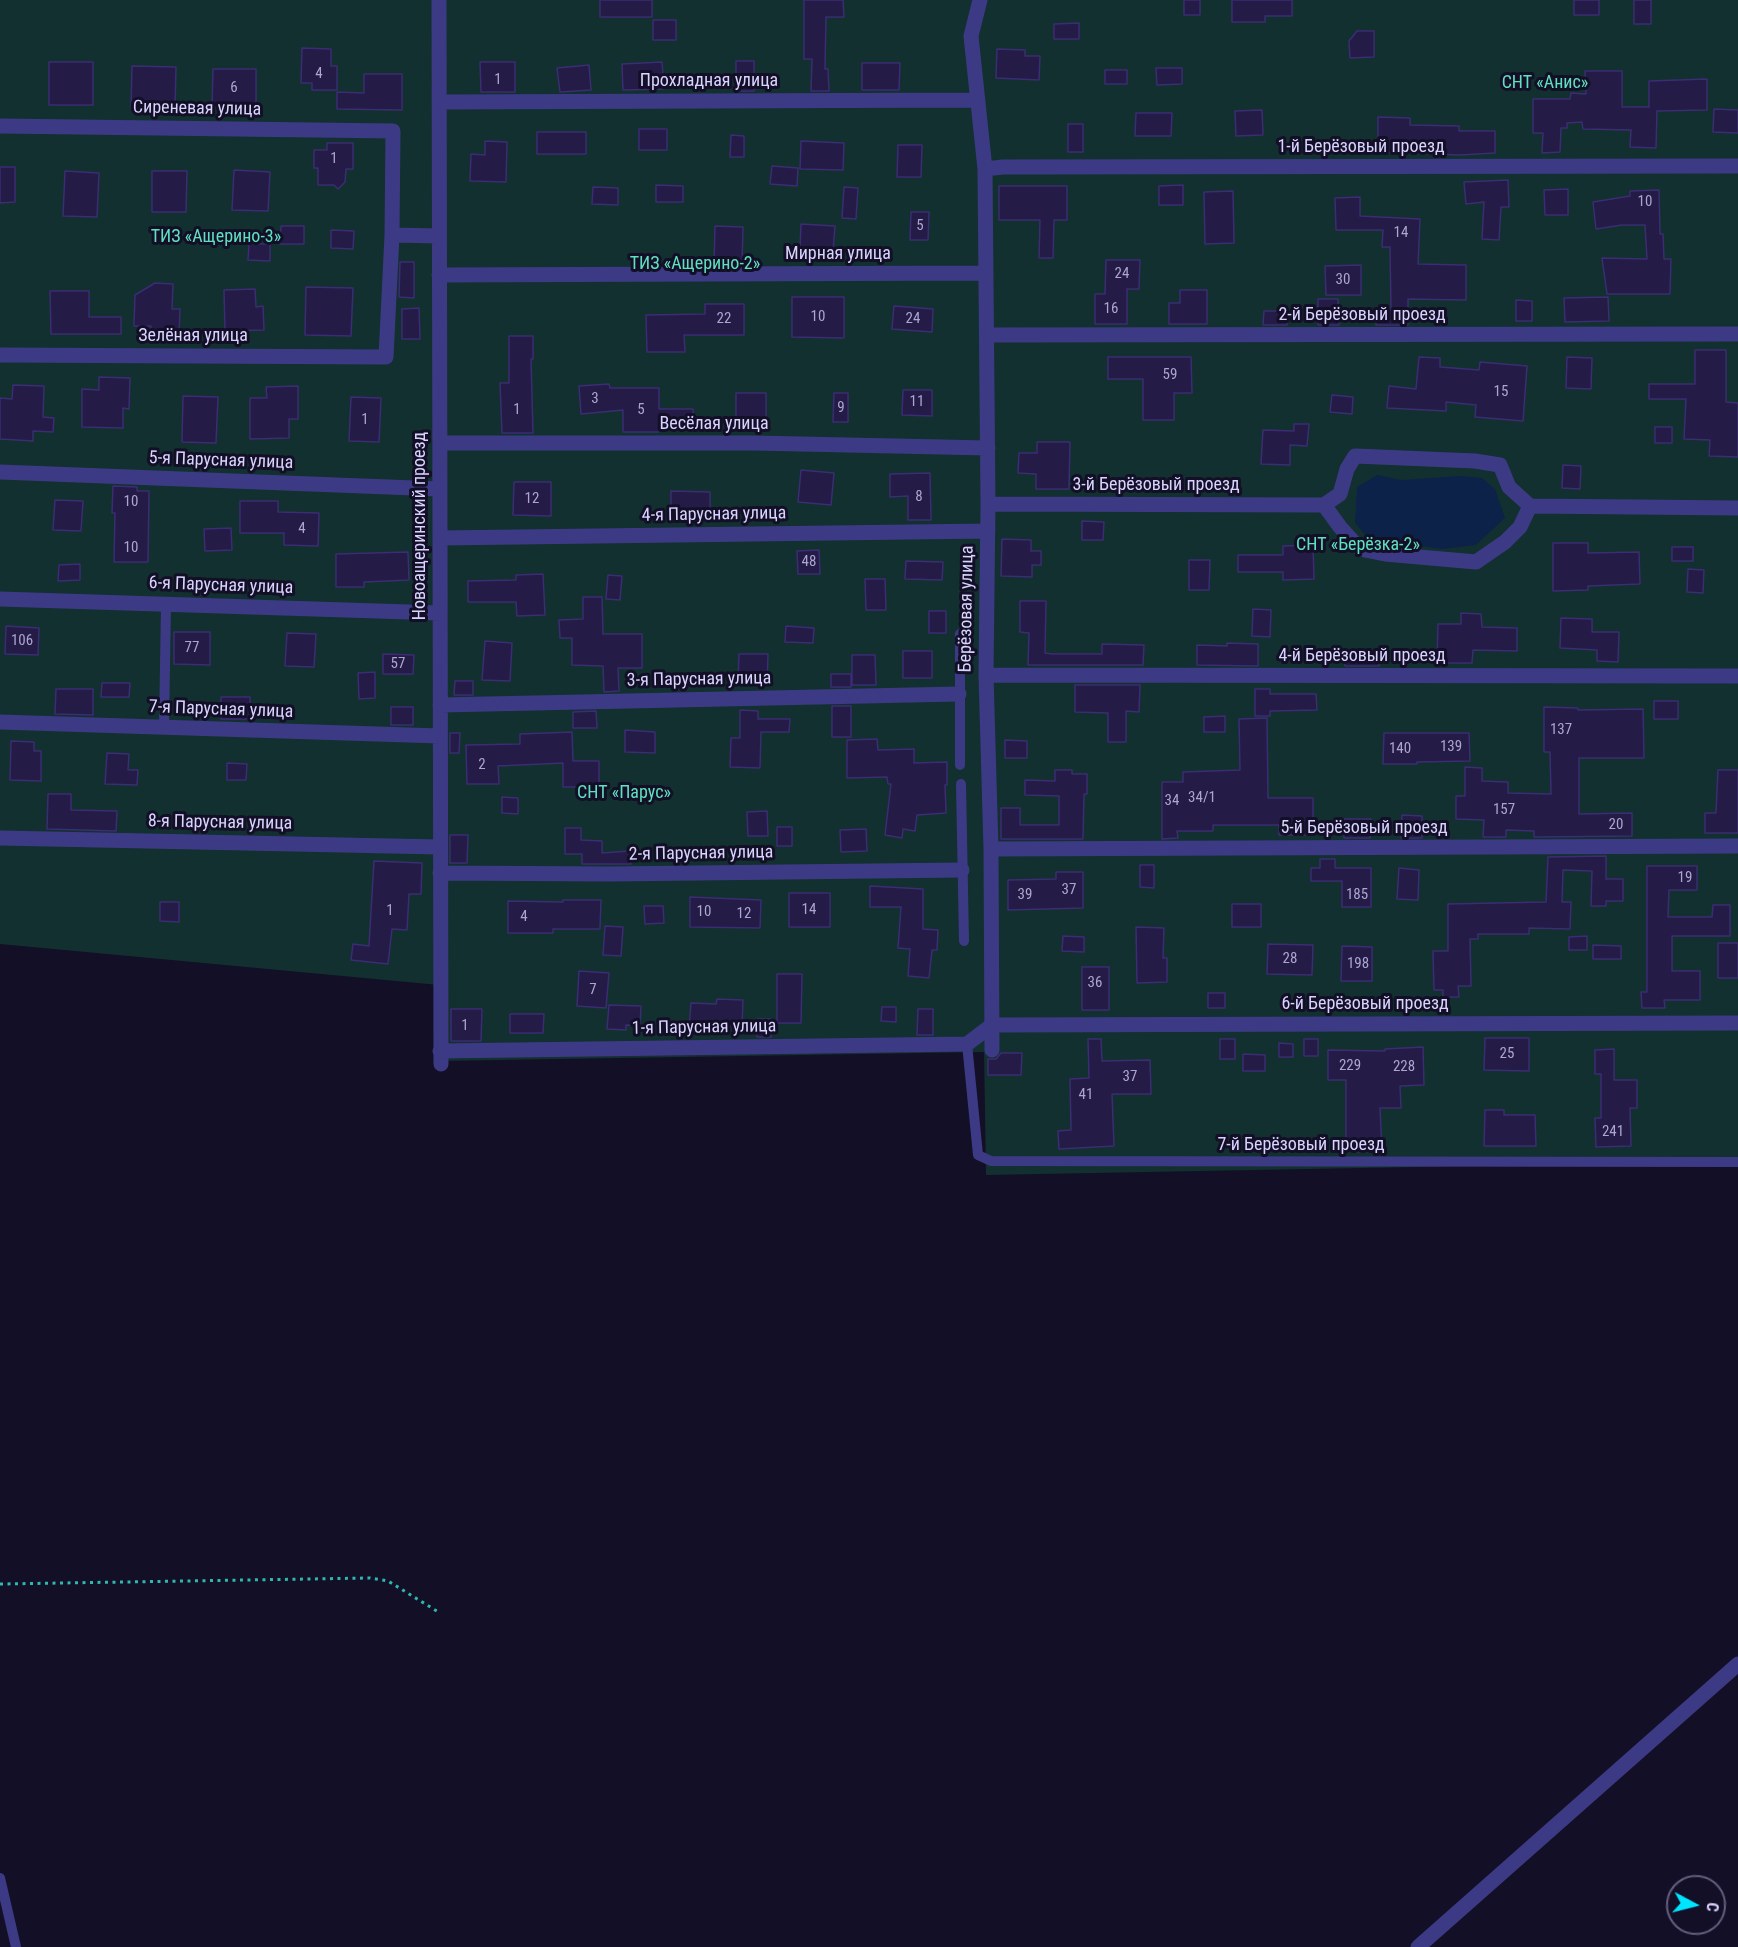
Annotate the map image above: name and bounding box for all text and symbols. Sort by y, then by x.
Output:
house number: 4 [315,65,323,83]
street label: Прохладная улица [640,70,778,92]
house number: 1 [494,71,502,89]
park label: СНТ «Анис» [1502,72,1588,94]
house number: 6 [230,79,238,97]
street label: Сиреневая улица [133,97,261,121]
street label: 1-й Берёзовый проезд [1277,136,1445,158]
house number: 1 [330,150,338,168]
house number: 10 [1638,193,1652,211]
house number: 5 [916,217,924,235]
house number: 14 [1394,224,1408,242]
park label: ТИЗ «Ащерино-3» [151,226,281,248]
street label: Мирная улица [785,243,891,265]
park label: ТИЗ «Ащерино-2» [630,253,760,275]
house number: 24 [1115,265,1129,283]
house number: 30 [1336,271,1350,289]
house number: 16 [1104,300,1118,318]
street label: 2-й Берёзовый проезд [1278,304,1446,326]
house number: 10 [811,308,825,326]
house number: 22 [717,310,731,328]
house number: 24 [906,310,920,328]
street label: Зелёная улица [138,325,248,347]
house number: 59 [1163,366,1177,384]
house number: 15 [1494,383,1508,401]
house number: 3 [591,390,599,408]
house number: 11 [910,393,924,411]
house number: 9 [837,399,845,417]
house number: 1 [513,401,521,419]
house number: 5 [637,401,645,419]
house number: 1 [361,411,369,429]
street label: Весёлая улица [659,413,769,435]
street label: Новоащеринский проезд [409,432,431,620]
street label: 5-я Парусная улица [148,448,294,474]
street label: 3-й Берёзовый проезд [1072,474,1240,496]
house number: 8 [915,488,923,506]
house number: 12 [525,490,539,508]
house number: 10 [124,493,138,511]
street label: 4-я Парусная улица [642,503,786,527]
house number: 4 [298,520,306,538]
park label: СНТ «Берёзка-2» [1296,534,1420,556]
house number: 10 [124,539,138,557]
street label: Берёзовая улица [955,545,979,673]
house number: 48 [802,553,816,571]
street label: 6-я Парусная улица [148,573,294,599]
house number: 106 [11,632,33,650]
house number: 77 [185,639,199,657]
street label: 4-й Берёзовый проезд [1278,645,1446,667]
house number: 57 [391,655,405,673]
street label: 3-я Парусная улица [627,668,771,692]
street label: 7-я Парусная улица [148,697,294,723]
house number: 137 [1550,721,1572,739]
house number: 139 [1440,738,1462,756]
house number: 140 [1389,740,1411,758]
house number: 2 [478,756,486,774]
park label: СНТ «Парус» [577,782,671,804]
house number: 34/1 [1188,789,1216,807]
house number: 34 [1165,792,1179,810]
house number: 157 [1493,801,1515,819]
street label: 8-я Парусная улица [148,811,292,835]
house number: 20 [1609,816,1623,834]
street label: 5-й Берёзовый проезд [1280,817,1448,839]
street label: 2-я Парусная улица [629,842,773,866]
house number: 19 [1678,869,1692,887]
house number: 37 [1062,881,1076,899]
house number: 39 [1018,886,1032,904]
house number: 185 [1346,886,1368,904]
house number: 14 [802,901,816,919]
house number: 1 [386,902,394,920]
house number: 10 [697,903,711,921]
house number: 12 [737,905,751,923]
house number: 4 [520,908,528,926]
house number: 28 [1283,950,1297,968]
house number: 198 [1347,955,1369,973]
house number: 36 [1088,974,1102,992]
house number: 7 [589,981,597,999]
street label: 6-й Берёзовый проезд [1281,993,1449,1015]
street label: 1-я Парусная улица [632,1016,776,1040]
house number: 1 [461,1017,469,1035]
house number: 25 [1500,1045,1514,1063]
house number: 229 [1339,1057,1361,1075]
house number: 228 [1393,1058,1415,1076]
house number: 37 [1123,1068,1137,1086]
house number: 41 [1079,1086,1093,1104]
house number: 241 [1602,1123,1624,1141]
street label: 7-й Берёзовый проезд [1217,1134,1385,1156]
north arrow [1666,1875,1726,1935]
text: С [1702,1901,1722,1913]

